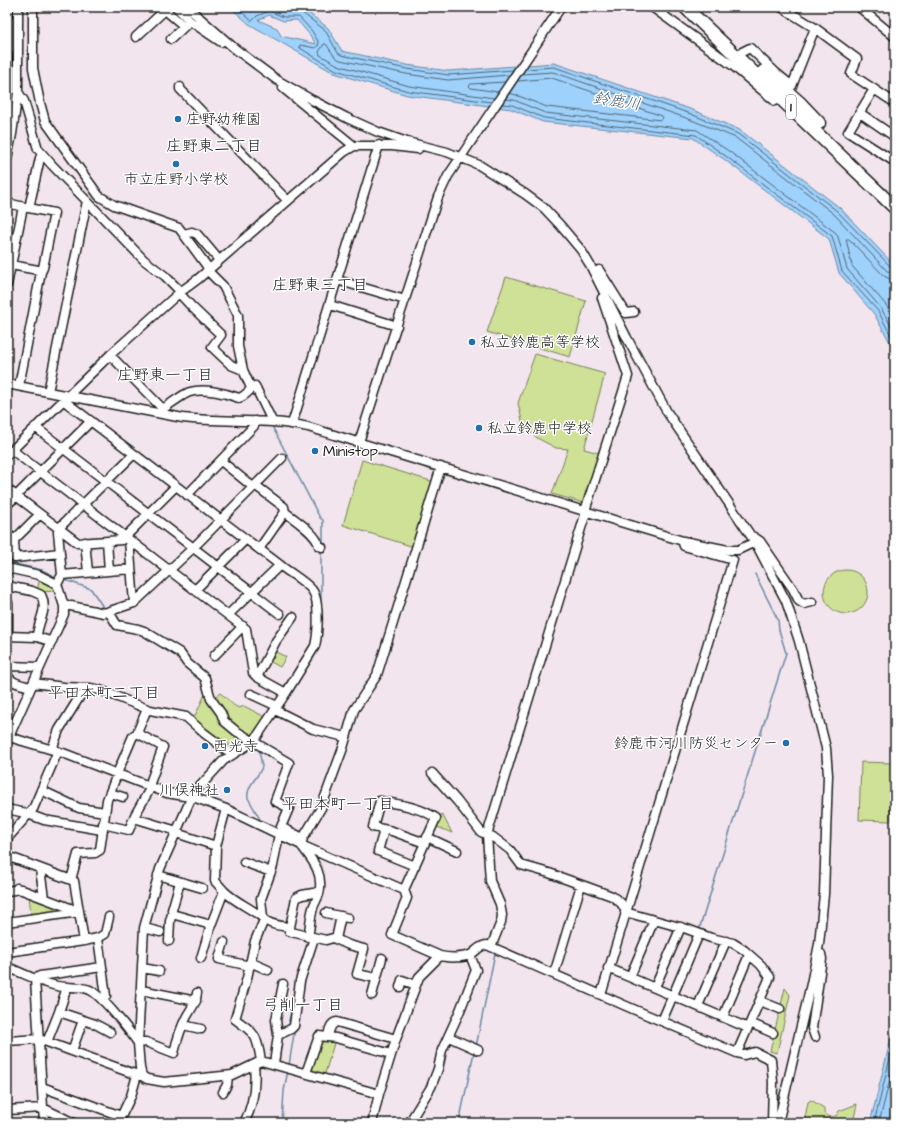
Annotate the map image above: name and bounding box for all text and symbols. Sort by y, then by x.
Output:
water label: 鈴鹿川 [592,86,642,116]
road number: 1 [786,95,796,119]
place label: 庄野幼稚園 [186,109,261,130]
marker: 庄野幼稚園 [173,114,183,124]
district label: 庄野東二丁目 [166,135,262,157]
marker: 市立庄野小学校 [171,159,181,169]
place label: 市立庄野小学校 [123,169,229,190]
district label: 庄野東三丁目 [272,274,368,296]
place label: 私立鈴鹿高等学校 [480,332,600,353]
marker: 私立鈴鹿高等学校 [467,337,477,347]
district label: 庄野東一丁目 [117,364,213,386]
place label: 私立鈴鹿中学校 [487,418,592,439]
marker: 私立鈴鹿中学校 [474,423,484,433]
place label: Ministop [323,441,378,462]
marker: Ministop [310,446,320,456]
district label: 平田本町二丁目 [48,682,160,704]
place label: 鈴鹿市河川防災センター [614,733,778,754]
place label: 西光寺 [213,736,258,757]
marker: 鈴鹿市河川防災センター [781,738,791,748]
marker: 西光寺 [200,741,210,751]
place label: 川俣神社 [159,780,219,801]
marker: 川俣神社 [222,785,232,795]
district label: 平田本町一丁目 [282,793,394,815]
district label: 弓削一丁目 [263,994,343,1016]

